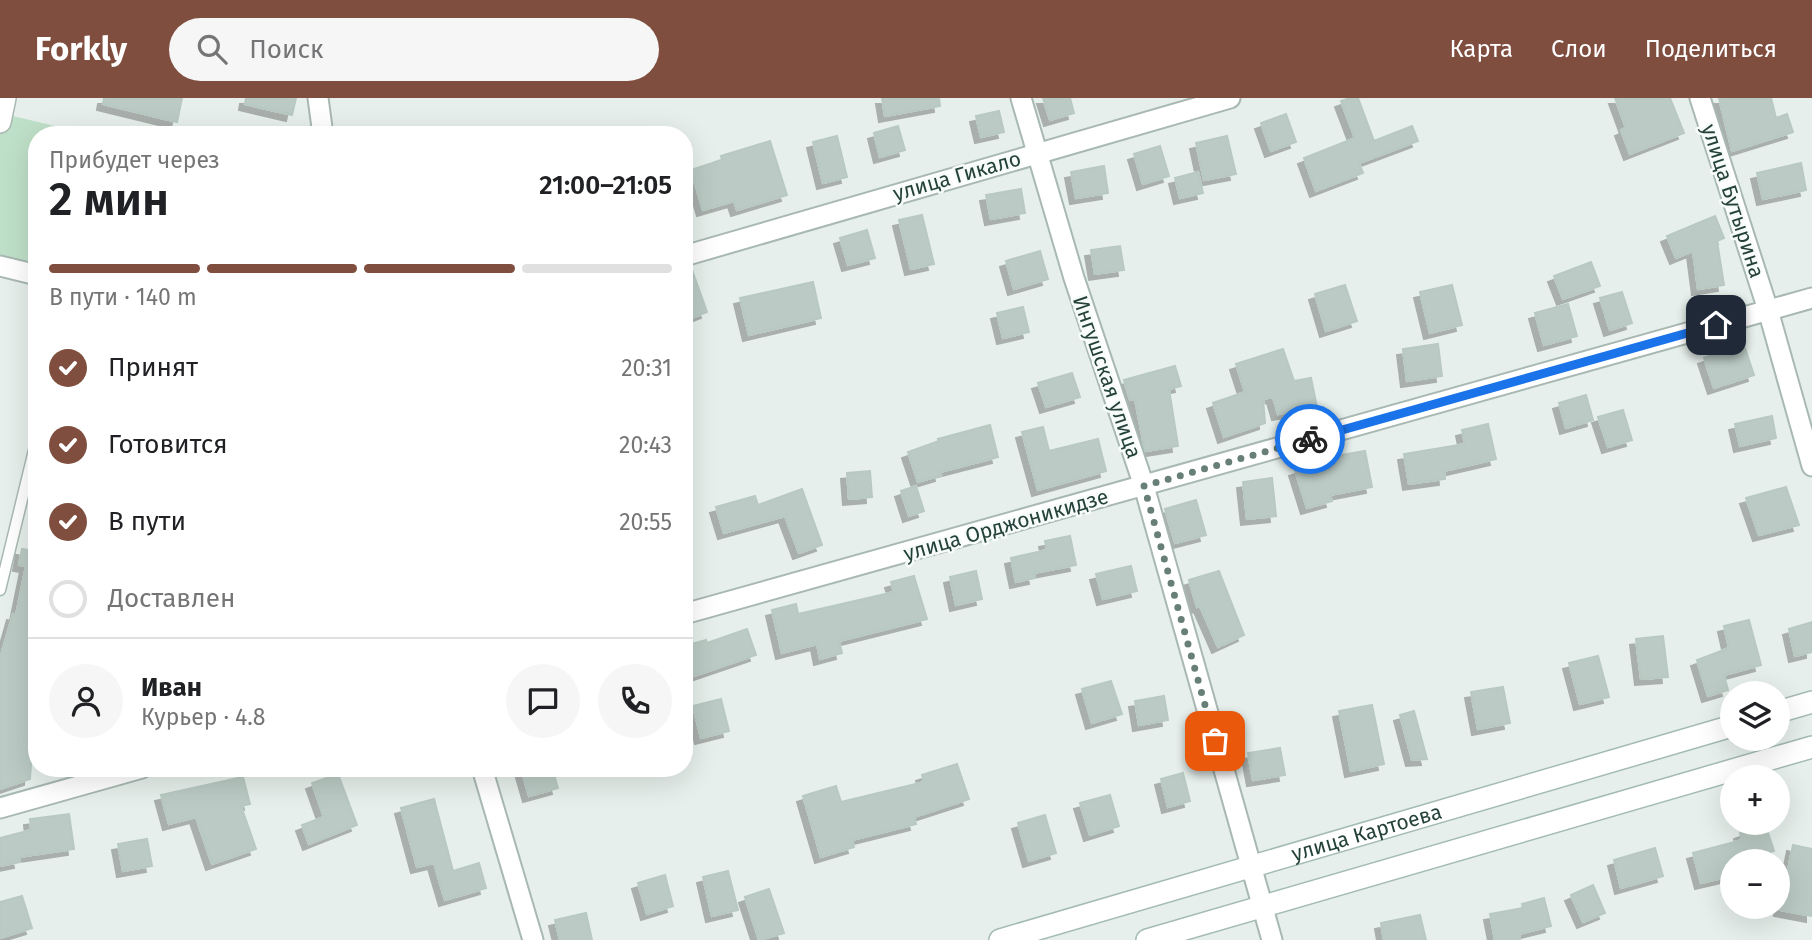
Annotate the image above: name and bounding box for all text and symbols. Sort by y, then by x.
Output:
search box [169,18,659,81]
text: Forkly [35,29,127,69]
icon: search [193,30,231,68]
text: Поиск [249,34,323,65]
text: Карта [1449,35,1513,63]
text: Слои [1551,35,1607,63]
text: Поделиться [1645,35,1777,63]
street label: улица Бутырина [1696,121,1770,281]
street label: улица Гикало [890,145,1024,207]
text: Прибудет через [49,146,220,174]
text: 21:00–21:05 [539,170,672,201]
text: 2 мин [49,172,169,227]
text: В пути · 140 m [49,283,197,311]
street label: Ингушская улица [1067,292,1147,462]
pin [1686,295,1746,355]
icon: home [1697,306,1735,344]
icon: check [49,349,87,387]
text: Принят [108,352,198,383]
text: 20:31 [621,354,672,382]
courier [1275,404,1345,474]
icon: bike [1291,420,1329,458]
icon: check [49,426,87,464]
text: Готовится [108,429,228,460]
text: 20:43 [619,431,672,459]
street label: улица Орджоникидзе [901,483,1111,567]
icon: check [49,503,87,541]
text: В пути [108,506,186,537]
text: 20:55 [619,508,672,536]
text: Доставлен [108,583,235,614]
button: person [49,664,123,738]
button: chat [506,664,580,738]
button: phone [598,664,672,738]
text: Иван [141,672,202,703]
map controls [1720,681,1790,919]
button: layers [1720,681,1790,751]
text: Курьер · 4.8 [141,703,266,731]
pin [1185,711,1245,771]
icon: bag [1196,722,1234,760]
button: + [1720,765,1790,835]
street label: улица Картоева [1288,799,1445,867]
button: − [1720,849,1790,919]

